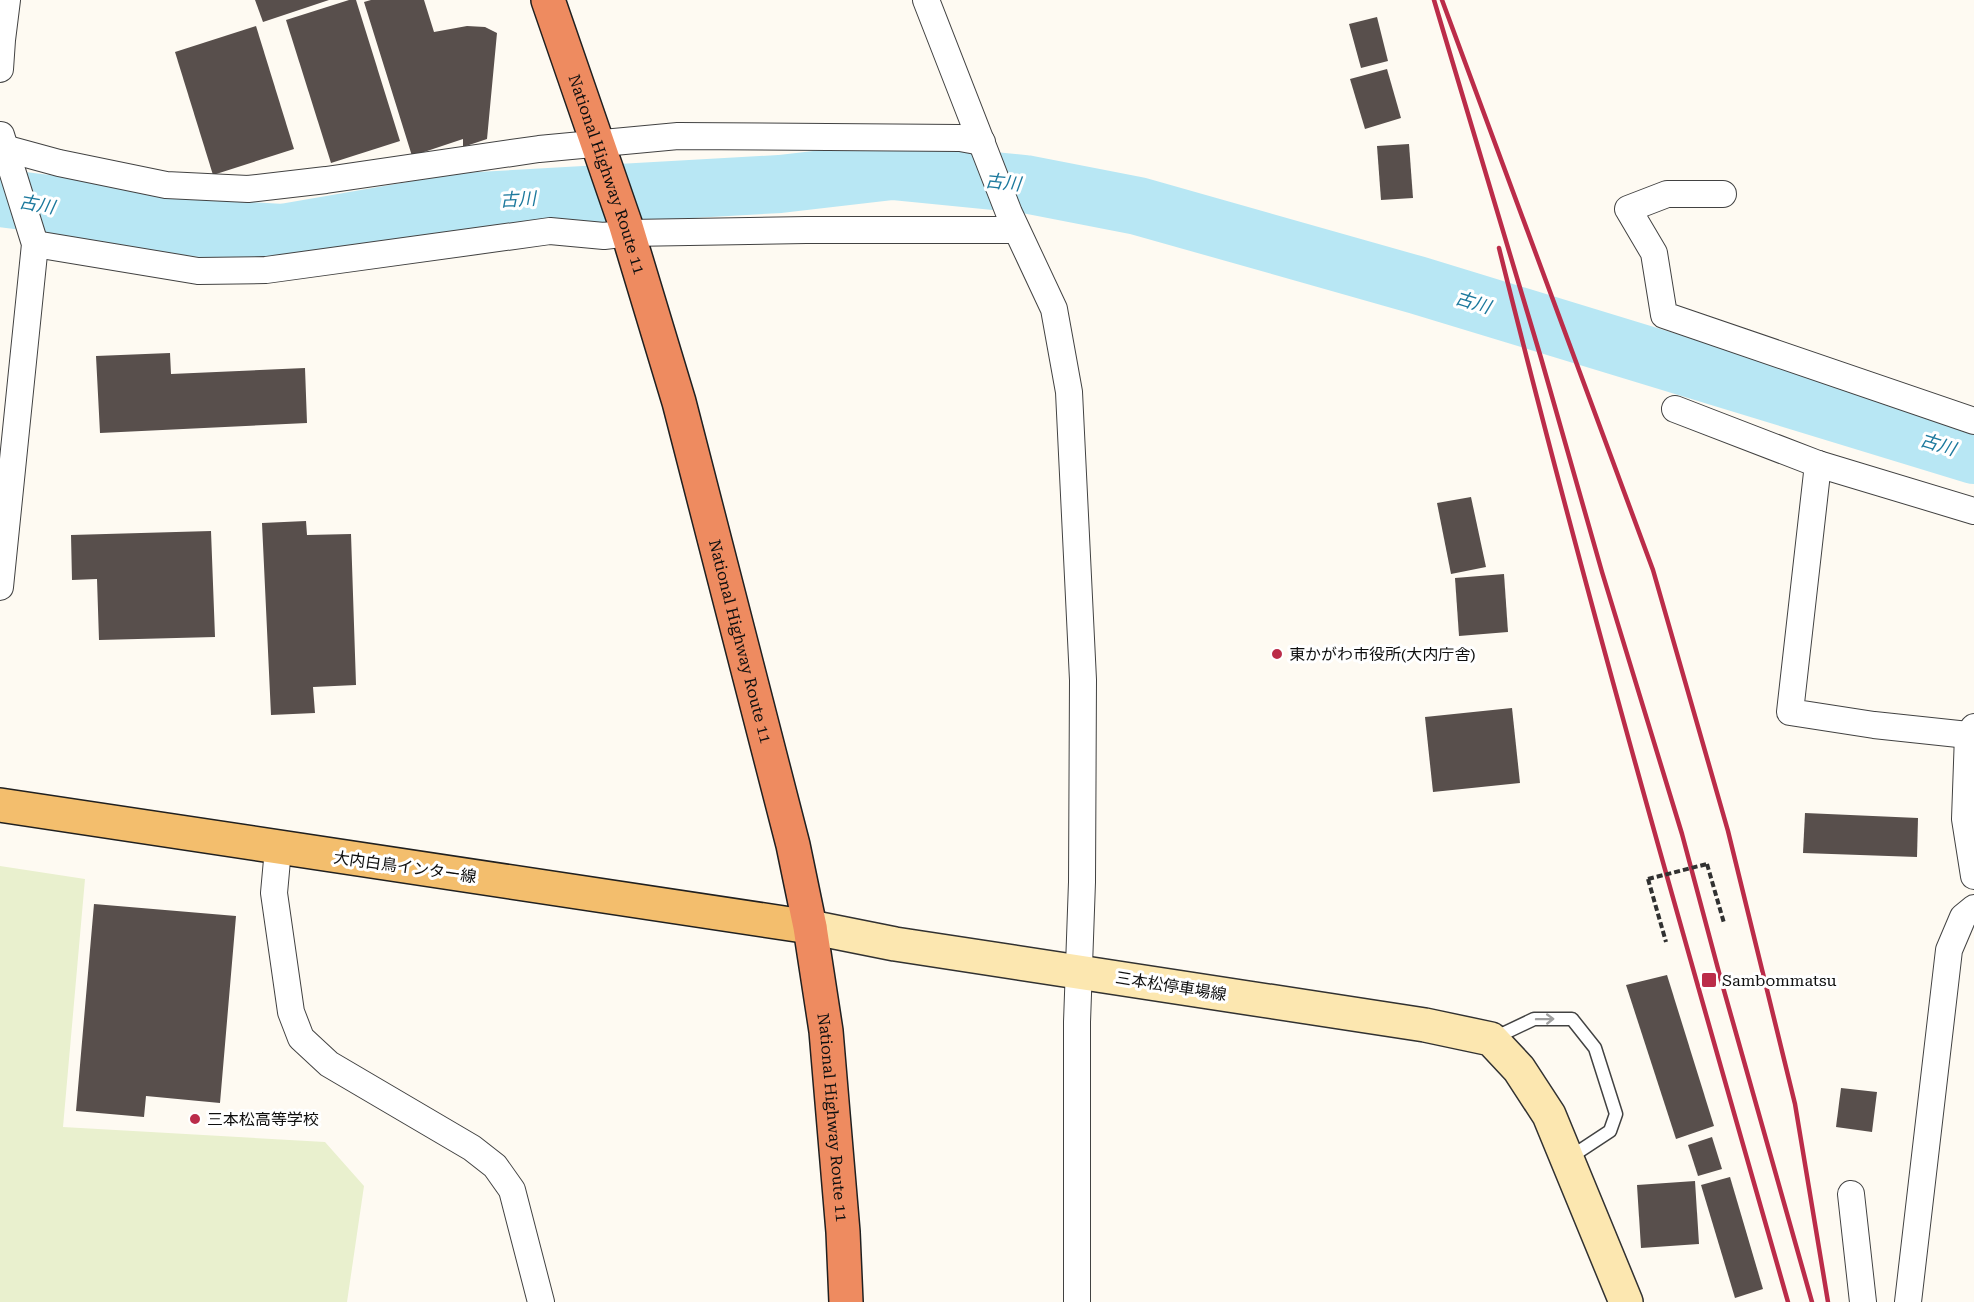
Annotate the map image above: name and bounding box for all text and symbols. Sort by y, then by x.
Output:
street label: National Highway Route 11 [565,72,649,277]
water label: 古川 [984,170,1024,195]
water label: 古川 [499,187,539,210]
water label: 古川 [17,191,59,218]
water label: 古川 [1453,287,1495,318]
water label: 古川 [1918,429,1960,460]
street label: National Highway Route 11 [705,537,776,745]
place label: 東かがわ市役所(大内庁舎) [1289,645,1475,664]
marker: 東かがわ市役所(大内庁舎) [1270,647,1284,661]
street label: 大内白鳥インター線 [332,848,478,886]
street label: 三本松停車場線 [1114,968,1228,1004]
marker: Sambommatsu [1700,971,1718,989]
place label: Sambommatsu [1722,971,1836,990]
street label: National Highway Route 11 [814,1012,852,1223]
one-way arrow [1534,1013,1554,1025]
place label: 三本松高等学校 [207,1110,319,1129]
marker: 三本松高等学校 [188,1112,202,1126]

